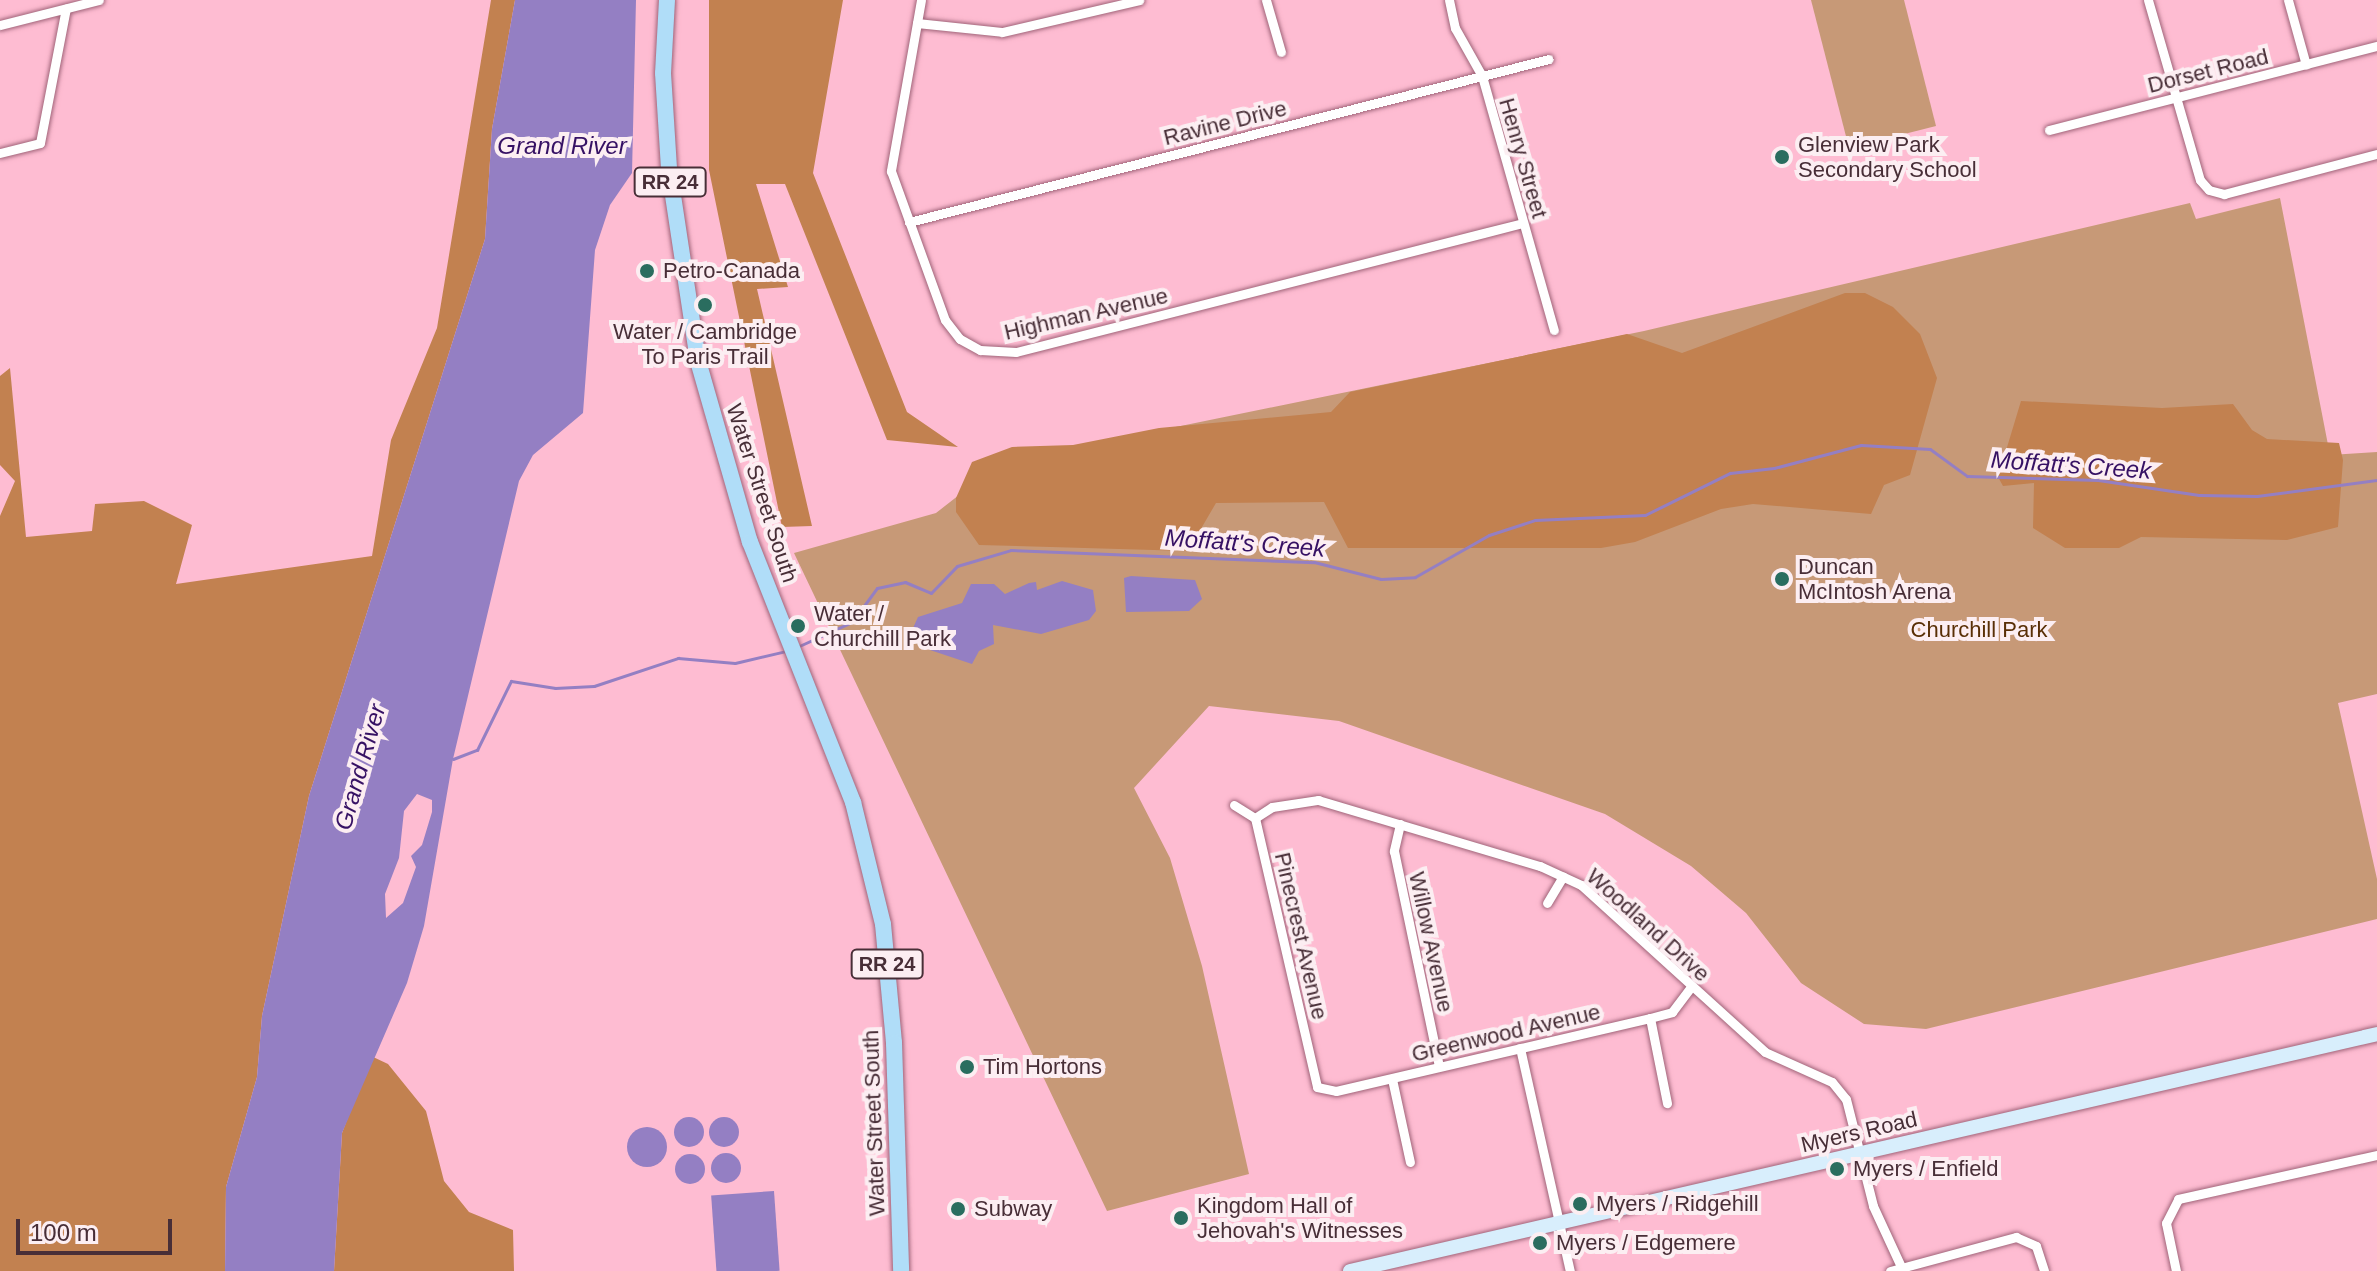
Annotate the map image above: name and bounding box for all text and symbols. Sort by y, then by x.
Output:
street label: Dorset Road [2145,43,2271,99]
street label: Ravine Drive [1161,95,1289,151]
street label: Henry Street [1493,95,1553,221]
place label: Glenview Park Secondary School [1798,131,1977,182]
water label: Grand River [497,132,627,160]
marker: Glenview Park Secondary School [1773,148,1791,166]
road number: RR 24 [632,166,708,198]
place label: Petro-Canada [663,258,800,284]
marker: Petro-Canada [638,262,656,280]
street label: Highman Avenue [1001,282,1171,346]
marker: Water / Cambridge To Paris Trail [696,296,714,314]
place label: Water / Cambridge To Paris Trail [613,318,797,370]
street label: Water Street South [721,400,803,586]
water label: Moffatt's Creek [1990,445,2152,485]
water label: Moffatt's Creek [1164,523,1326,563]
place label: Duncan McIntosh Arena [1798,553,1952,604]
marker: Duncan McIntosh Arena [1773,570,1791,588]
place label: Water / Churchill Park [814,600,951,652]
marker: Water / Churchill Park [789,617,807,635]
park label: Churchill Park [1911,617,2047,643]
water label: Grand River [328,701,392,833]
street label: Pinecrest Avenue [1269,849,1333,1023]
street label: Woodland Drive [1581,863,1715,987]
street label: Willow Avenue [1403,869,1459,1015]
road number: RR 24 [849,948,925,980]
street label: Greenwood Avenue [1408,998,1604,1068]
street label: Water Street South [858,1029,890,1217]
place label: Tim Hortons [983,1054,1102,1080]
marker: Tim Hortons [958,1058,976,1076]
street label: Myers Road [1798,1106,1920,1158]
place label: Myers / Enfield [1853,1156,1998,1182]
marker: Myers / Enfield [1828,1160,1846,1178]
place label: Myers / Ridgehill [1596,1191,1759,1217]
place label: Kingdom Hall of Jehovah's Witnesses [1197,1192,1403,1244]
marker: Myers / Ridgehill [1571,1195,1589,1213]
place label: Subway [974,1196,1052,1222]
marker: Subway [949,1200,967,1218]
scale bar [20,1203,176,1253]
marker: Kingdom Hall of Jehovah's Witnesses [1172,1209,1190,1227]
text: 100 m [30,1219,97,1246]
place label: Myers / Edgemere [1556,1230,1736,1256]
marker: Myers / Edgemere [1531,1234,1549,1252]

